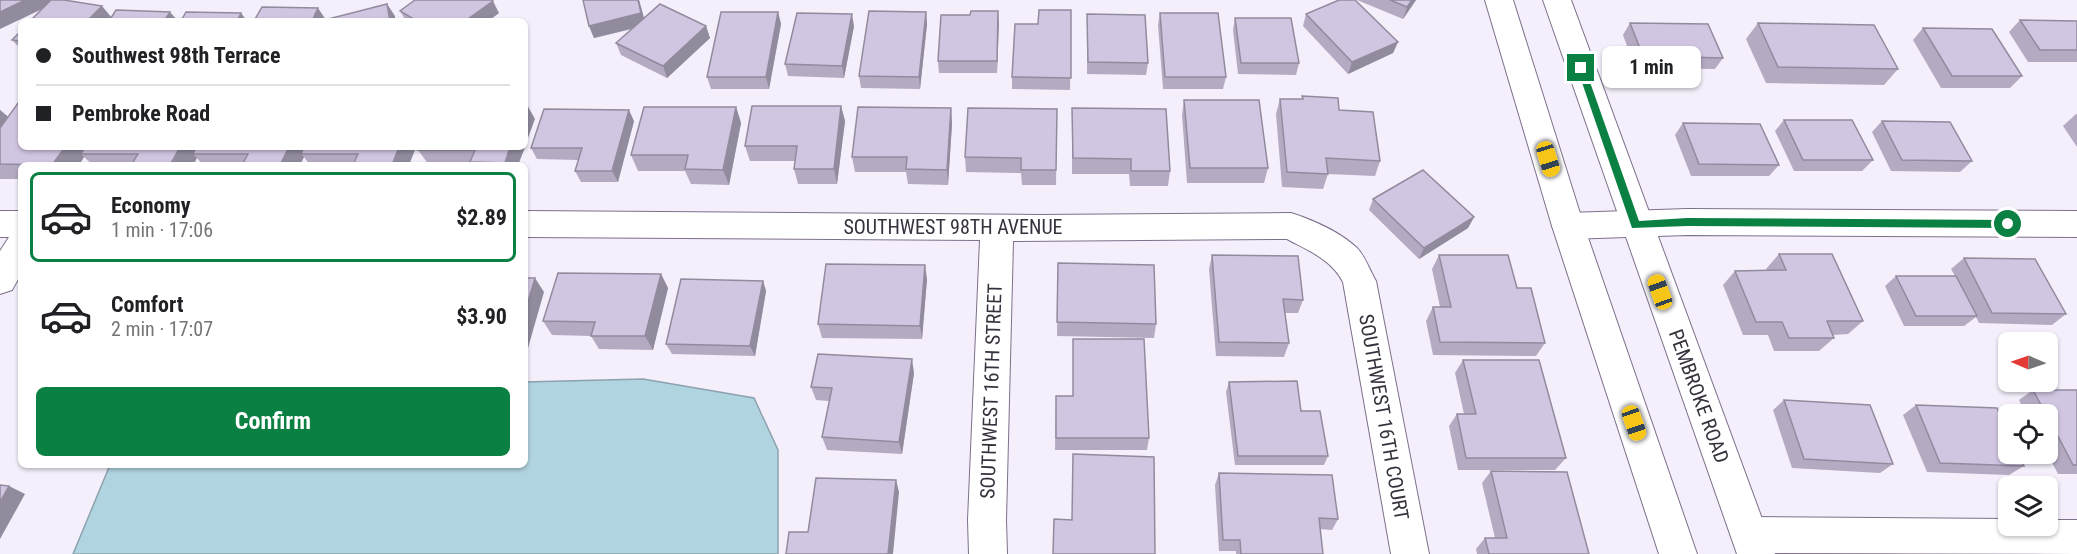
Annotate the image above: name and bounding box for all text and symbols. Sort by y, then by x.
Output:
text: Southwest 98th Terrace [72,43,280,68]
callout: 1 min [1602,47,1701,89]
route end [1567,54,1594,81]
text: 1 min [1629,55,1674,79]
text: Pembroke Road [72,101,210,126]
car [1534,139,1562,179]
icon: car [39,190,93,244]
text: Economy [111,193,191,218]
text: $2.89 [456,205,507,230]
route start [1994,210,2021,237]
street label: SOUTHWEST 98TH AVENUE [843,215,1063,239]
text: 1 min · 17:06 [111,218,213,242]
car [1645,272,1675,312]
street label: SOUTHWEST 16TH STREET [975,283,1007,499]
icon: car [39,289,93,343]
text: Comfort [111,292,184,317]
text: $3.90 [456,304,507,329]
street label: SOUTHWEST 16TH COURT [1354,312,1414,522]
text: 2 min · 17:07 [111,317,213,341]
street label: PEMBROKE ROAD [1664,326,1734,466]
north arrow [1998,332,2058,392]
map controls [1998,332,2058,536]
button: Confirm [36,387,510,456]
car [1620,403,1648,443]
button: locate [1998,404,2058,464]
button: layers [1998,476,2058,536]

